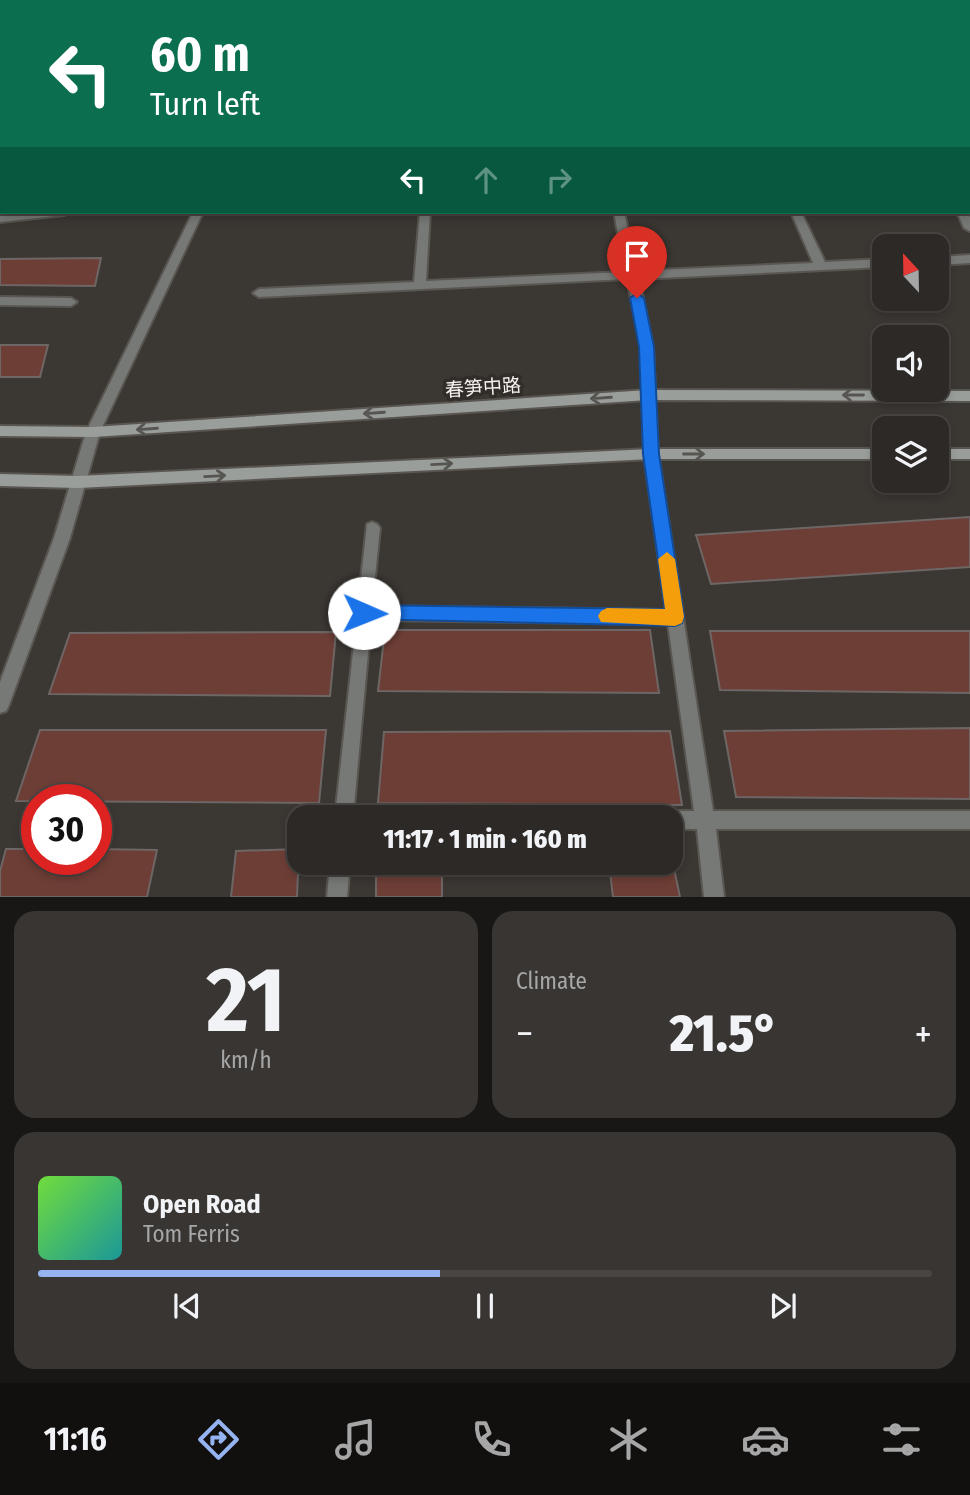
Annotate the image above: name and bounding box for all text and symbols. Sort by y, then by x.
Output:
text: 60 m [150,25,250,84]
icon: left [35,28,126,119]
text: Turn left [150,85,260,123]
icon: left [394,161,432,199]
icon: ahead [467,161,505,199]
icon: right [540,161,578,199]
pin [607,226,667,298]
north arrow [872,234,948,312]
map controls [872,234,949,493]
icon: arrive [618,237,656,275]
button: sound [872,325,949,402]
street label: 春笋中路 [444,373,522,402]
one-way arrow [842,388,865,402]
one-way arrow [590,392,613,405]
one-way arrow [363,407,386,420]
button: layers [872,416,949,493]
one-way arrow [136,422,159,435]
one-way arrow [682,447,705,461]
one-way arrow [431,458,454,471]
one-way arrow [203,469,226,482]
position arrow [327,576,401,650]
speed limit sign: 30 [21,784,112,875]
text: 11:17 · 1 min · 160 m [383,824,587,855]
text: 21 [206,946,286,1055]
text: Climate [516,967,587,995]
text: 21.5° [670,1002,778,1065]
text: − [516,1011,533,1057]
text: + [915,1011,932,1057]
text: km/h [220,1046,272,1074]
text: Open Road [143,1189,261,1220]
text: Tom Ferris [143,1220,240,1248]
icon: previous [168,1287,206,1325]
icon: pause [466,1287,504,1325]
icon: next [764,1287,802,1325]
icon: directions [194,1415,243,1464]
icon: music [331,1415,380,1464]
icon: phone [467,1415,516,1464]
icon: climate [604,1415,653,1464]
icon: car [741,1415,790,1464]
icon: filters [877,1415,926,1464]
text: 11:16 [44,1420,107,1458]

